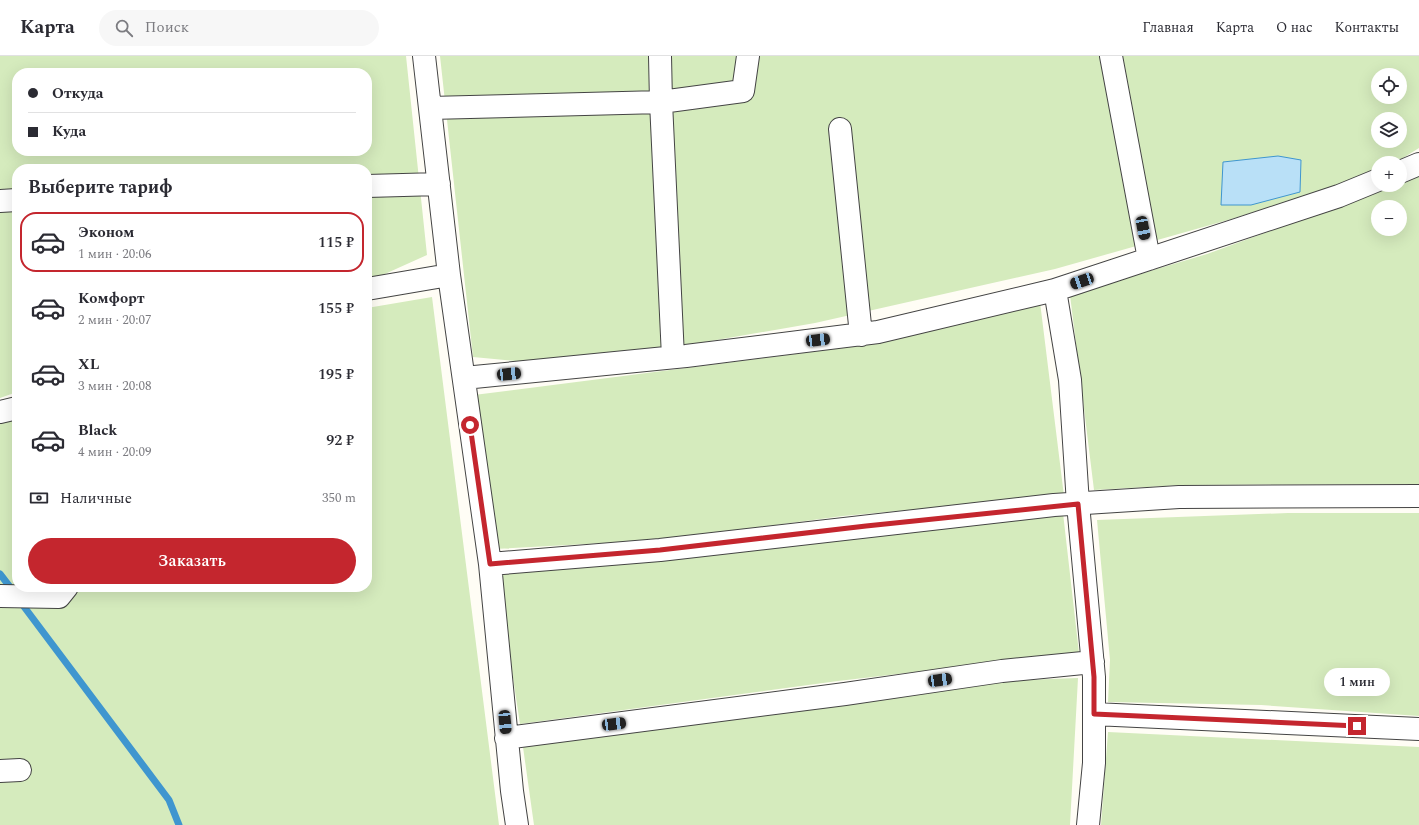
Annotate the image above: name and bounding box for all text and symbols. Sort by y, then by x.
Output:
search box [99,10,379,46]
text: Карта [20,13,75,42]
text: Поиск [145,16,189,39]
icon: search [113,17,135,39]
text: Главная [1142,17,1194,38]
text: Карта [1216,17,1254,38]
text: О нас [1276,17,1313,38]
text: Контакты [1335,17,1399,38]
map controls [1371,68,1407,236]
button: locate [1371,68,1407,104]
text: Откуда [52,82,104,105]
button: layers [1371,112,1407,148]
text: Куда [52,120,86,143]
button: + [1371,156,1407,192]
text: Выберите тариф [28,174,173,201]
button: − [1371,200,1407,236]
car [1135,215,1151,241]
text: Эконом [78,221,134,244]
icon: car [30,224,66,260]
text: 115 ₽ [318,231,354,254]
text: 1 мин · 20:06 [78,244,151,264]
car [1069,271,1095,291]
text: Комфорт [78,287,145,310]
icon: car [30,290,66,326]
text: 155 ₽ [318,297,354,320]
text: 2 мин · 20:07 [78,310,151,330]
car [805,333,831,347]
text: XL [78,353,99,376]
icon: car [30,356,66,392]
text: 195 ₽ [318,363,354,386]
car [496,367,522,381]
text: 3 мин · 20:08 [78,376,151,396]
route start [461,416,479,434]
text: Black [78,419,117,442]
icon: car [30,422,66,458]
text: 92 ₽ [326,429,354,452]
text: 4 мин · 20:09 [78,442,151,462]
icon: cash [28,487,50,509]
text: Наличные [60,487,132,510]
text: 350 m [322,488,356,508]
button: Заказать [28,538,356,584]
callout: 1 мин [1324,668,1390,696]
car [927,672,953,688]
text: 1 мин [1339,672,1375,692]
car [498,710,512,734]
car [601,717,627,731]
route end [1348,717,1366,735]

